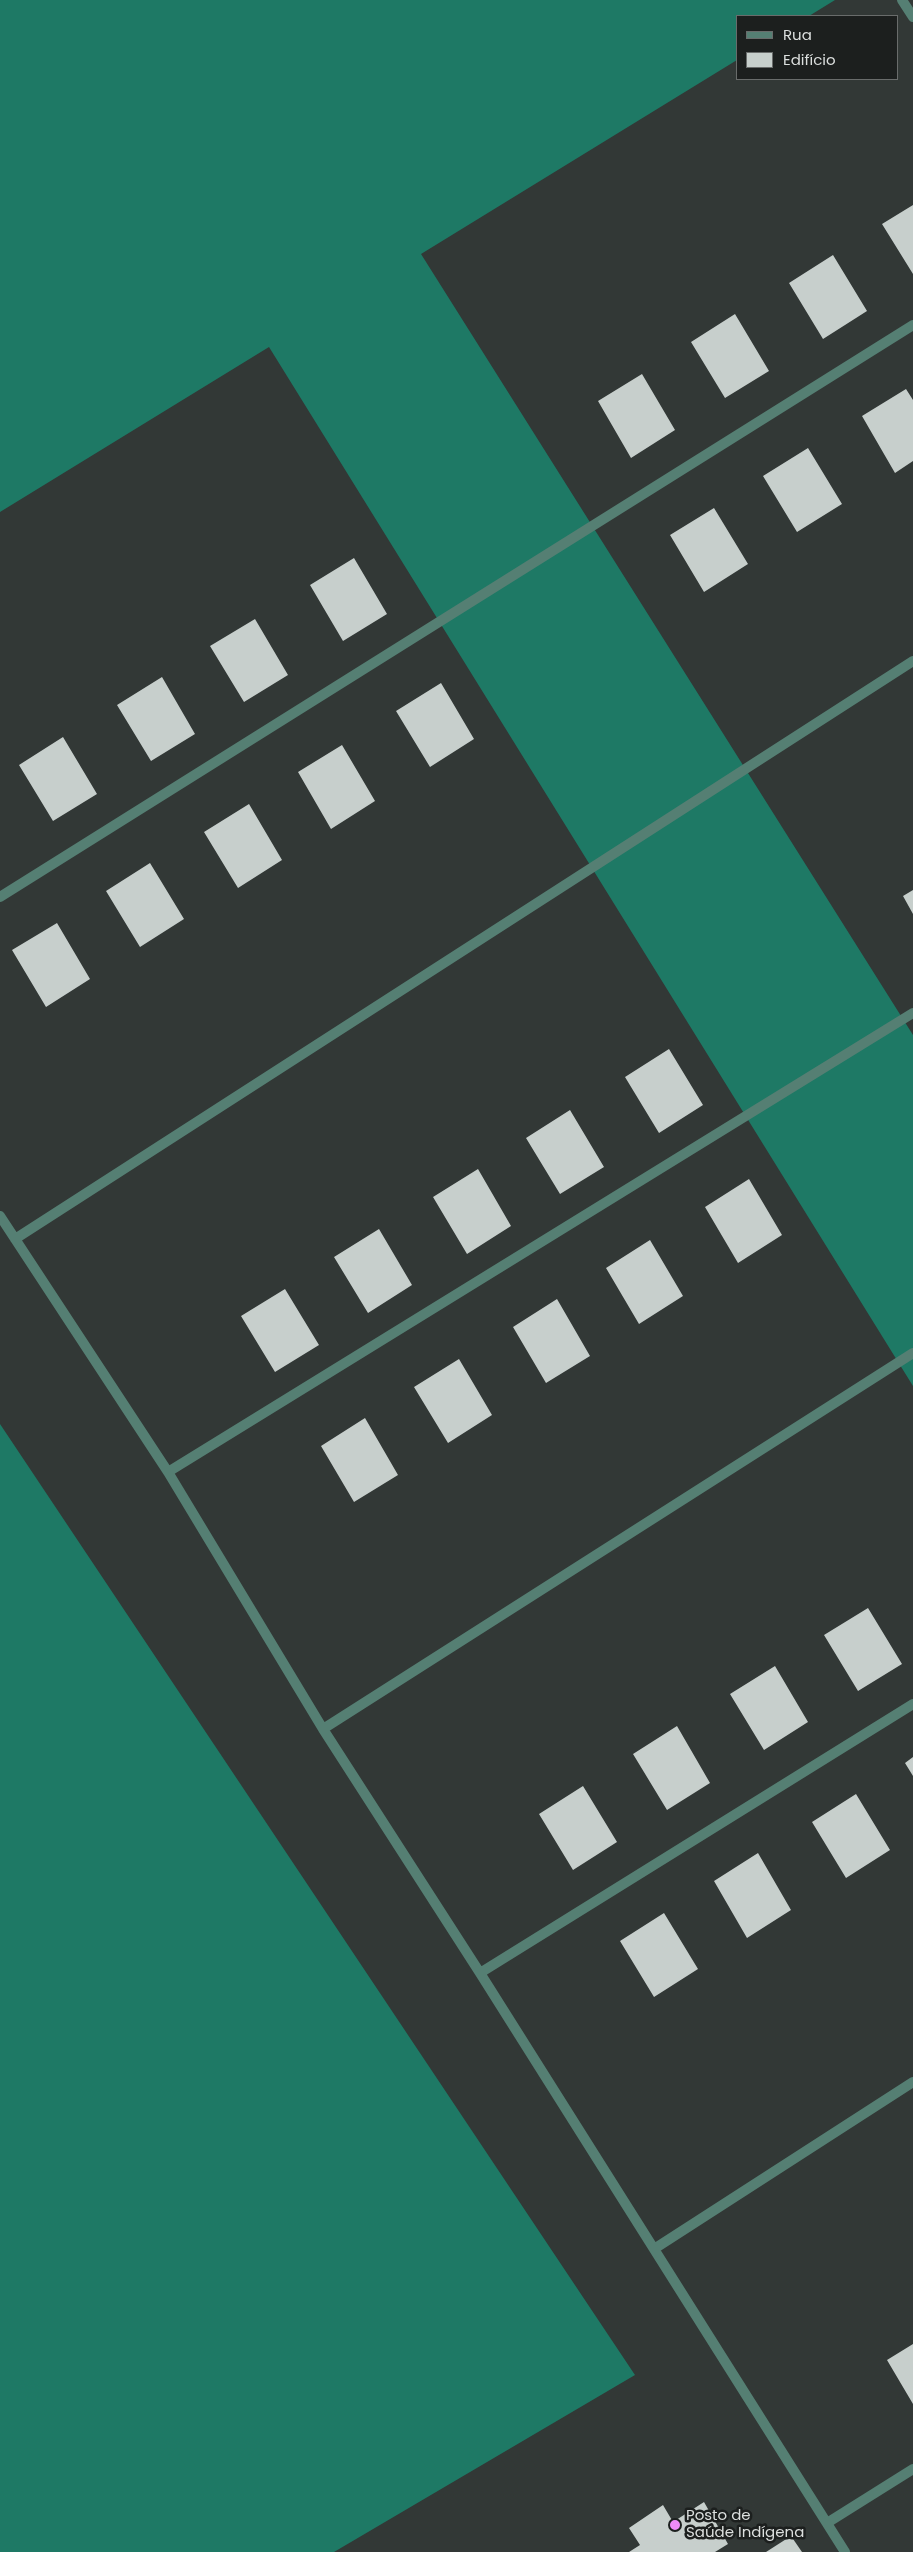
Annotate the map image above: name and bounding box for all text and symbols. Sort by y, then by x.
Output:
legend [736,15,898,80]
text: Rua [783,24,812,45]
text: Edifício [783,49,836,70]
place label: Posto de Saúde Indígena [686,2507,804,2542]
marker: Posto de Saúde Indígena [668,2518,682,2532]

